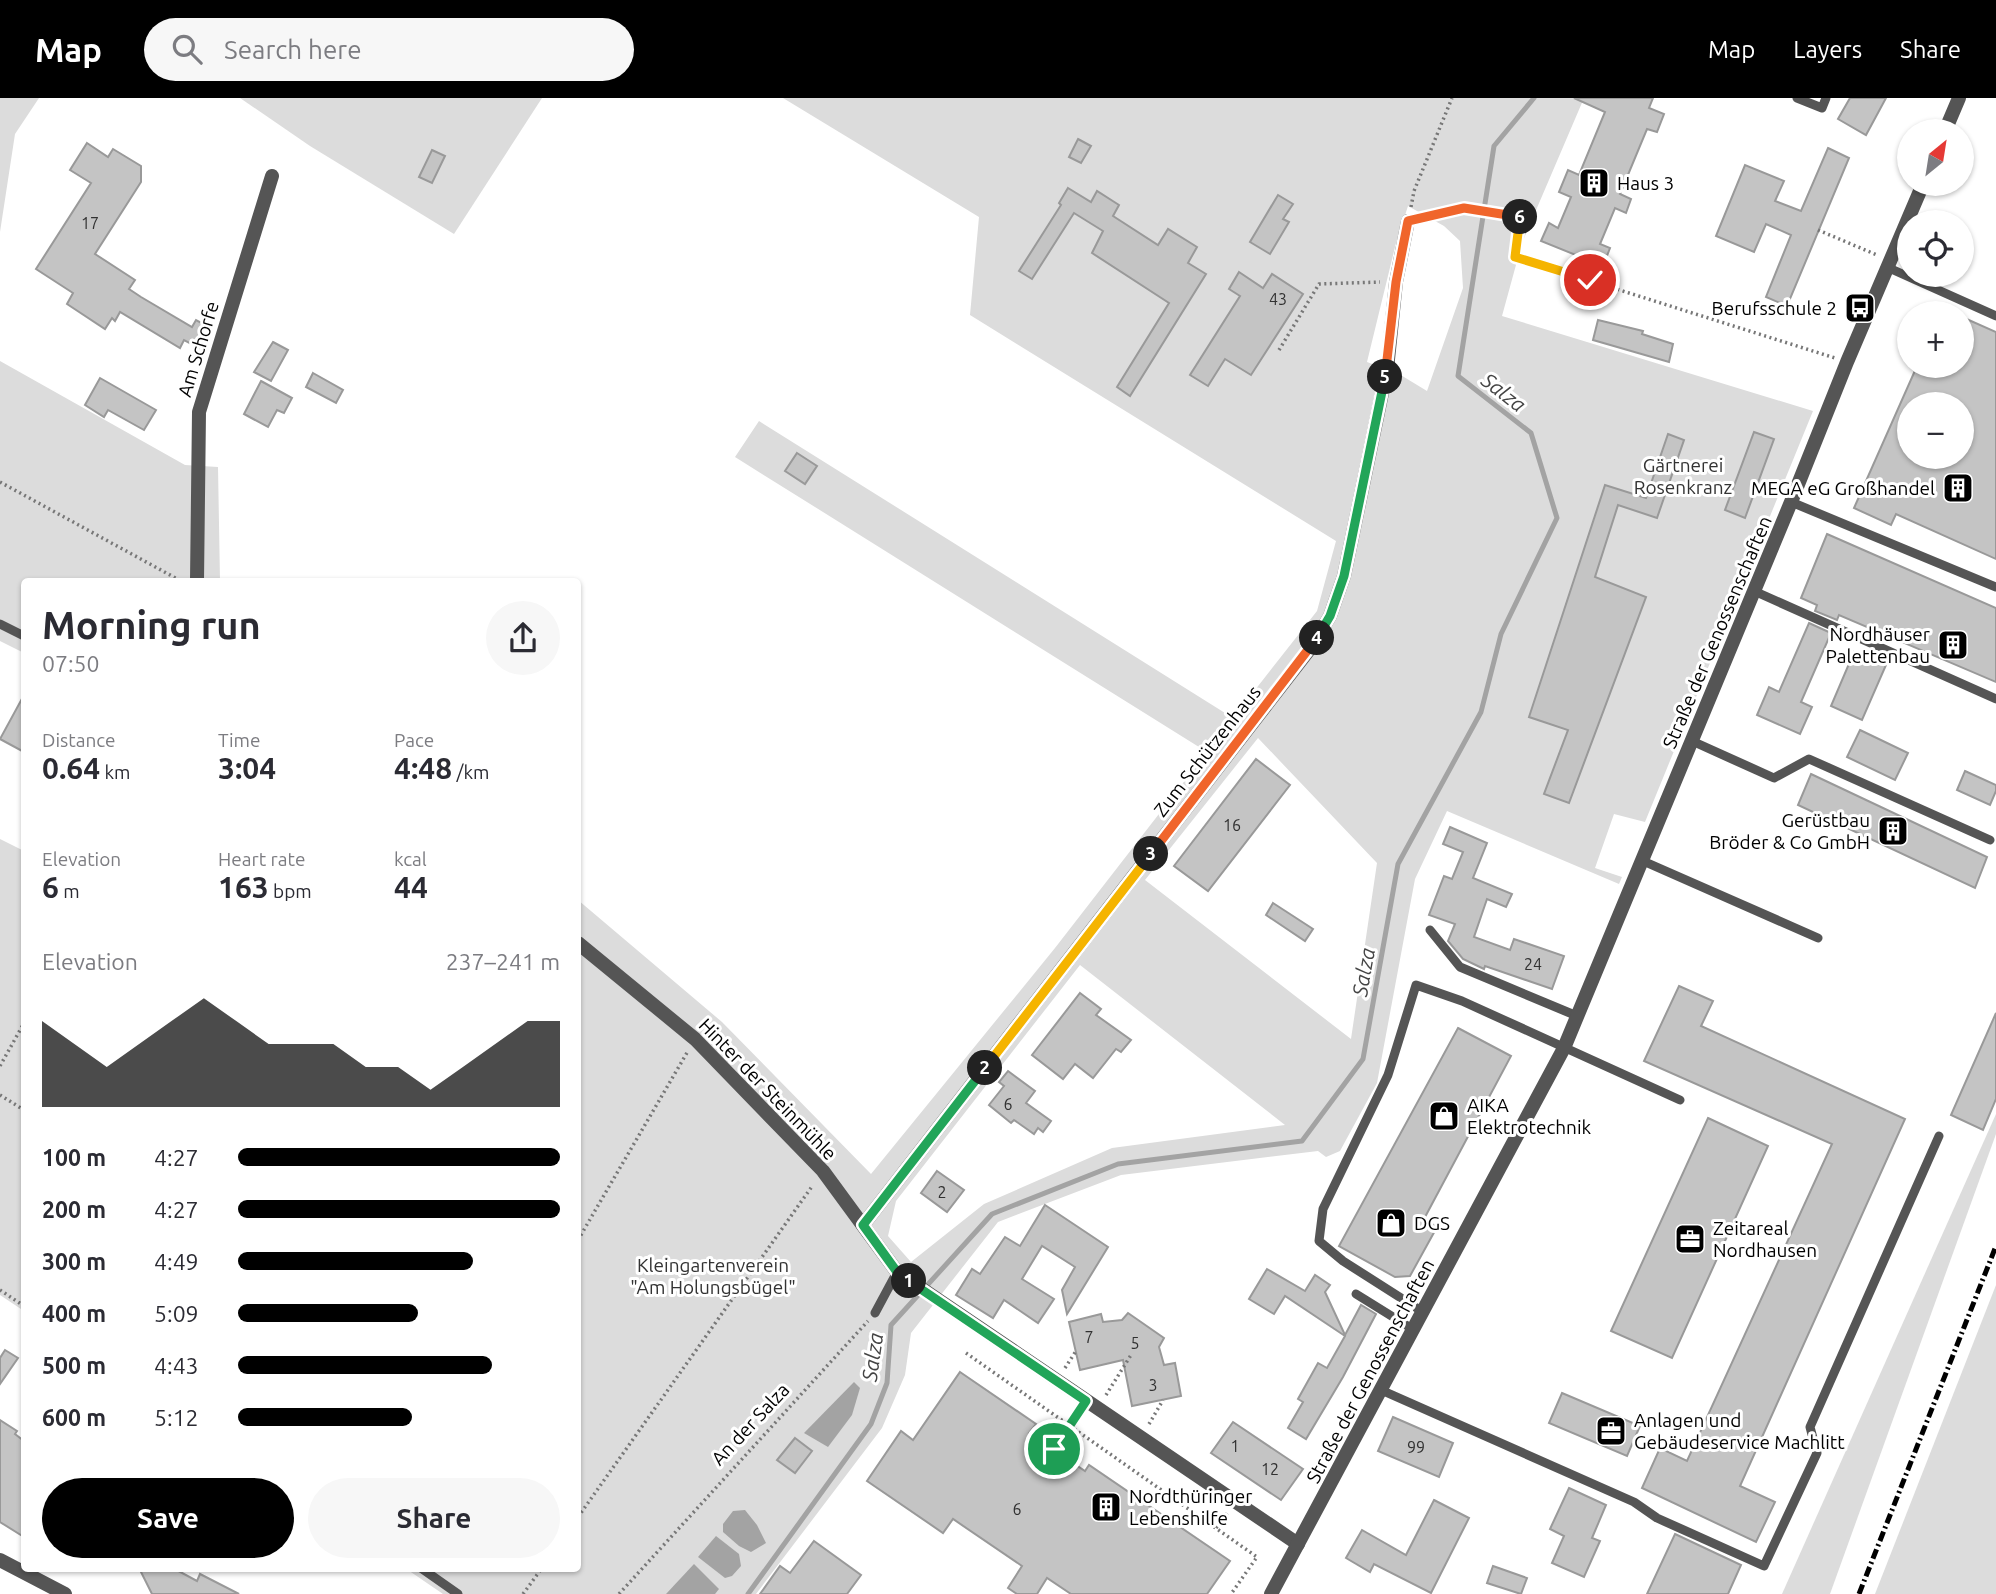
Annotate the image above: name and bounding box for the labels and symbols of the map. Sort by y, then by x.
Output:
north arrow [1897,119,1974,196]
building icon: Haus 3 [1577,166,1611,200]
place label: Haus 3 [1617,172,1674,194]
pin: 6 [1502,200,1538,234]
house number: 17 [81,214,99,232]
pin [1560,250,1620,310]
house number: 43 [1269,290,1287,308]
bus stop icon: Berufsschule 2 [1843,291,1877,325]
place label: Berufsschule 2 [1712,297,1837,319]
street label: Am Schorfe [173,299,223,399]
pin: 5 [1368,360,1402,394]
water label: Salza [1477,367,1531,417]
park label: Gärtnerei Rosenkranz [1634,454,1733,498]
building icon: MEGA eG Großhandel [1941,471,1975,505]
place label: MEGA eG Großhandel [1751,477,1935,499]
street label: Straße der Genossenschaften [1658,512,1776,752]
pin: 4 [1300,620,1334,656]
place label: Nordhäuser Palettenbau [1826,623,1930,667]
building icon: Nordhäuser Palettenbau [1936,628,1970,662]
street label: Zum Schützenhaus [1149,681,1265,821]
place label: Gerüstbau Bröder & Co GmbH [1709,809,1870,853]
building icon: Gerüstbau Bröder & Co GmbH [1876,814,1910,848]
house number: 16 [1223,816,1241,834]
pin: 3 [1134,836,1168,872]
water label: Salza [1347,946,1379,999]
house number: 24 [1524,955,1542,973]
street label: Hinter der Steinmühle [695,1014,841,1164]
pin: 2 [968,1051,1002,1086]
place label: AIKA Elektrotechnik [1467,1094,1592,1138]
house number: 6 [1003,1095,1013,1113]
shop icon: AIKA Elektrotechnik [1427,1099,1461,1133]
house number: 2 [937,1183,947,1201]
shop icon: DGS [1374,1206,1408,1240]
place label: DGS [1414,1212,1450,1234]
place label: Zeitareal Nordhausen [1713,1217,1817,1261]
office icon: Zeitareal Nordhausen [1673,1222,1707,1256]
park label: Kleingartenverein "Am Holungsbügel" [630,1254,796,1298]
street label: Straße der Genossenschaften [1302,1255,1438,1487]
pin: 1 [892,1264,926,1298]
house number: 7 [1084,1328,1094,1346]
water label: Salza [857,1331,887,1384]
house number: 5 [1130,1334,1140,1352]
house number: 3 [1148,1376,1158,1394]
street label: An der Salza [707,1378,793,1470]
place label: Anlagen und Gebäudeservice Machlitt [1634,1409,1845,1453]
office icon: Anlagen und Gebäudeservice Machlitt [1594,1414,1628,1448]
pin [1024,1419,1084,1479]
house number: 1 [1230,1437,1240,1455]
house number: 99 [1407,1438,1425,1456]
house number: 12 [1261,1460,1279,1478]
place label: Nordthüringer Lebenshilfe [1129,1485,1252,1529]
building icon: Nordthüringer Lebenshilfe [1089,1490,1123,1524]
house number: 6 [1012,1500,1022,1518]

